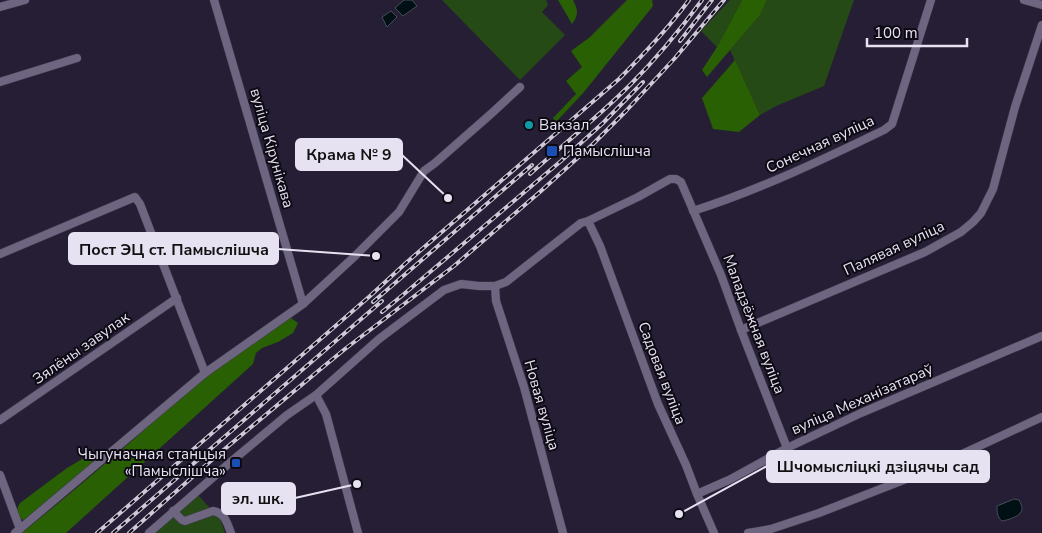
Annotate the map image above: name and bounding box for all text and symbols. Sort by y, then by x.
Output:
scale bar [867,15,967,47]
text: 100 m [874,23,918,43]
street label: вуліца Кірунікава [245,86,299,210]
street label: Сонечная вуліца [763,110,877,178]
place label: Вакзал [539,115,589,135]
marker: Вакзал [523,119,535,131]
callout: Крама № 9 [296,139,402,170]
place label: Памыслішча [563,141,651,161]
text: Крама № 9 [306,144,392,166]
marker: Памыслішча [545,144,559,158]
street label: Палявая вуліца [840,216,948,280]
callout: Пост ЭЦ ст. Памыслішча [69,233,278,264]
text: Пост ЭЦ ст. Памыслішча [79,239,269,261]
street label: Маладзёжная вуліца [718,252,790,396]
street label: Зялёны завулак [29,307,133,389]
street label: Садовая вуліца [633,319,691,427]
street label: Новая вуліца [520,358,564,452]
street label: вуліца Механізатараў [788,359,936,439]
place label: Чыгуначная станцыя «Памыслішча» [78,444,226,481]
callout: Шчомысліцкі дзіцячы сад [767,451,989,482]
text: Шчомысліцкі дзіцячы сад [777,456,979,478]
marker: Чыгуначная станцыя «Памыслішча» [230,457,242,469]
callout: эл. шк. [222,483,295,514]
text: эл. шк. [232,488,284,510]

